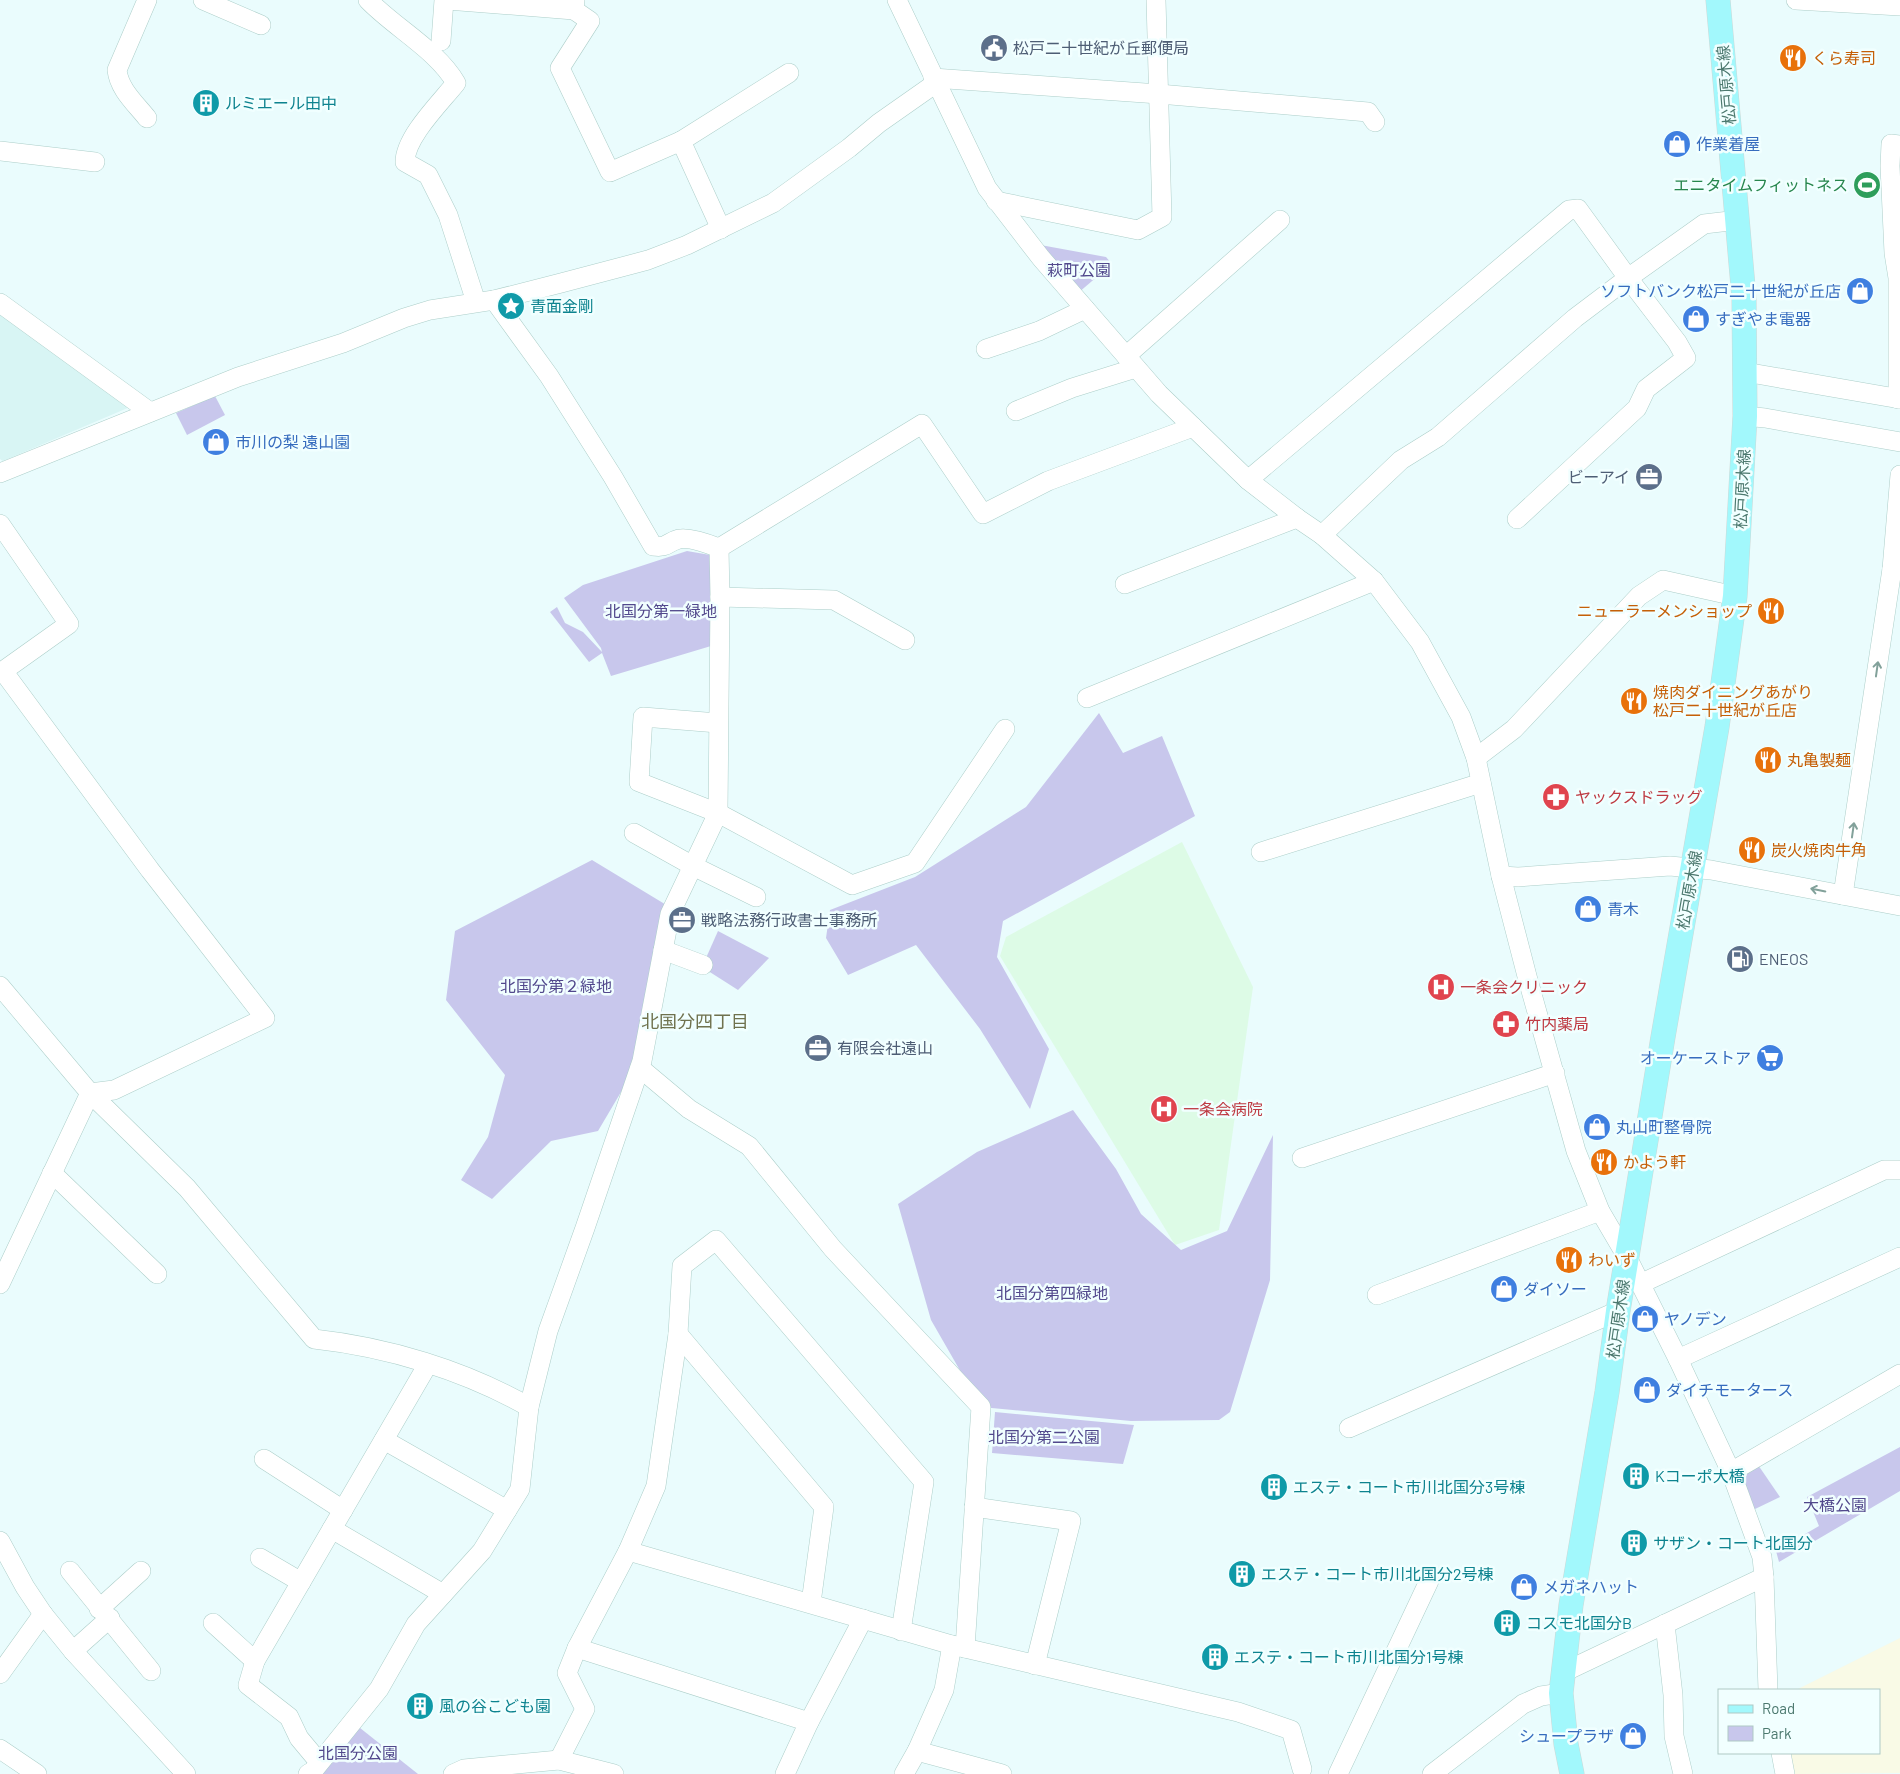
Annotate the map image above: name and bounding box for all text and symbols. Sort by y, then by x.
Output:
public building icon: 松戸二十世紀が丘郵便局 [979,33,1009,63]
place label: 松戸二十世紀が丘郵便局 [1013,38,1189,57]
restaurant icon: くら寿司 [1778,43,1808,73]
street label: 松戸原木線 [1713,44,1738,126]
place label: くら寿司 [1812,48,1876,67]
building icon: ルミエール田中 [191,88,221,118]
place label: ルミエール田中 [225,93,337,112]
shop icon: 作業着屋 [1662,129,1692,159]
place label: 作業着屋 [1696,134,1760,153]
sports icon: エニタイムフィットネス [1852,170,1882,200]
place label: エニタイムフィットネス [1674,175,1848,194]
park label: 萩町公園 [1047,260,1111,279]
shop icon: ソフトバンク松戸二十世紀が丘店 [1845,276,1875,306]
place label: ソフトバンク松戸二十世紀が丘店 [1600,281,1841,300]
place icon: 青面金剛 [496,291,526,321]
place label: 青面金剛 [530,296,594,315]
shop icon: すぎやま電器 [1681,304,1711,334]
place label: すぎやま電器 [1715,309,1811,328]
shop icon: 市川の梨 遠山園 [201,427,231,457]
place label: 市川の梨 遠山園 [235,432,350,451]
street label: 松戸原木線 [1730,449,1753,529]
office icon: ビーアイ [1634,462,1664,492]
place label: ビーアイ [1567,467,1630,486]
restaurant icon: ニューラーメンショップ [1756,596,1786,626]
park label: 北国分第一緑地 [605,601,717,620]
place label: ニューラーメンショップ [1577,601,1752,620]
one-way arrow [1872,661,1882,677]
place label: 焼肉ダイニングあがり 松戸二十世紀が丘店 [1653,682,1813,719]
restaurant icon: 焼肉ダイニングあがり 松戸二十世紀が丘店 [1619,686,1649,716]
restaurant icon: 丸亀製麺 [1753,745,1783,775]
place label: 丸亀製麺 [1787,750,1851,769]
pharmacy icon: ヤックスドラッグ [1541,782,1571,812]
place label: ヤックスドラッグ [1575,787,1703,806]
one-way arrow [1848,822,1858,838]
restaurant icon: 炭火焼肉牛角 [1737,835,1767,865]
place label: 炭火焼肉牛角 [1771,840,1867,859]
street label: 松戸原木線 [1672,849,1705,931]
one-way arrow [1810,885,1826,895]
shop icon: 青木 [1573,894,1603,924]
place label: 青木 [1607,899,1639,918]
office icon: 戦略法務行政書士事務所 [667,905,697,935]
place label: 戦略法務行政書士事務所 [701,910,877,929]
fuel station icon: ENEOS [1725,944,1755,974]
place label: ENEOS [1759,949,1808,968]
hospital icon: 一条会クリニック [1426,972,1456,1002]
park label: 北国分第２緑地 [500,976,612,995]
place label: 一条会クリニック [1460,977,1588,996]
pharmacy icon: 竹内薬局 [1491,1009,1521,1039]
district label: 北国分四丁目 [641,1010,749,1032]
place label: 竹内薬局 [1525,1014,1589,1033]
office icon: 有限会社遠山 [803,1033,833,1063]
place label: 有限会社遠山 [837,1038,933,1057]
supermarket icon: オーケーストア [1755,1043,1785,1073]
place label: オーケーストア [1640,1048,1751,1067]
hospital icon: 一条会病院 [1149,1094,1179,1124]
place label: 一条会病院 [1183,1099,1263,1118]
shop icon: 丸山町整骨院 [1582,1112,1612,1142]
place label: 丸山町整骨院 [1616,1117,1712,1136]
restaurant icon: かよう軒 [1589,1147,1619,1177]
place label: かよう軒 [1623,1152,1686,1171]
restaurant icon: わいず [1554,1245,1584,1275]
place label: わいず [1588,1250,1636,1269]
shop icon: ダイソー [1489,1274,1519,1304]
street label: 松戸原木線 [1603,1278,1632,1360]
place label: ダイソー [1523,1279,1587,1298]
park label: 北国分第四緑地 [996,1283,1108,1302]
shop icon: ヤノデン [1630,1304,1660,1334]
place label: ヤノデン [1664,1309,1727,1328]
shop icon: ダイチモータース [1632,1375,1662,1405]
place label: ダイチモータース [1666,1380,1793,1399]
park label: 北国分第二公園 [988,1427,1100,1446]
building icon: Kコーポ大橋 [1621,1461,1651,1491]
place label: Kコーポ大橋 [1655,1466,1745,1485]
building icon: エステ・コート市川北国分3号棟 [1259,1472,1289,1502]
place label: エステ・コート市川北国分3号棟 [1293,1477,1525,1496]
park label: 大橋公園 [1803,1495,1867,1514]
building icon: サザン・コート北国分 [1619,1528,1649,1558]
place label: サザン・コート北国分 [1653,1533,1813,1552]
building icon: エステ・コート市川北国分2号棟 [1227,1559,1257,1589]
place label: エステ・コート市川北国分2号棟 [1261,1564,1494,1583]
shop icon: メガネハット [1509,1572,1539,1602]
place label: メガネハット [1543,1577,1639,1596]
building icon: コスモ北国分B [1492,1608,1522,1638]
place label: コスモ北国分B [1526,1613,1632,1632]
building icon: エステ・コート市川北国分1号棟 [1200,1642,1230,1672]
place label: エステ・コート市川北国分1号棟 [1234,1647,1464,1666]
legend [1718,1689,1880,1754]
building icon: 風の谷こども園 [405,1691,435,1721]
place label: 風の谷こども園 [439,1696,551,1715]
text: Road [1762,1699,1795,1717]
shop icon: シュープラザ [1618,1721,1648,1751]
text: Park [1762,1724,1792,1742]
place label: シュープラザ [1519,1726,1614,1745]
park label: 北国分公園 [318,1743,398,1762]

